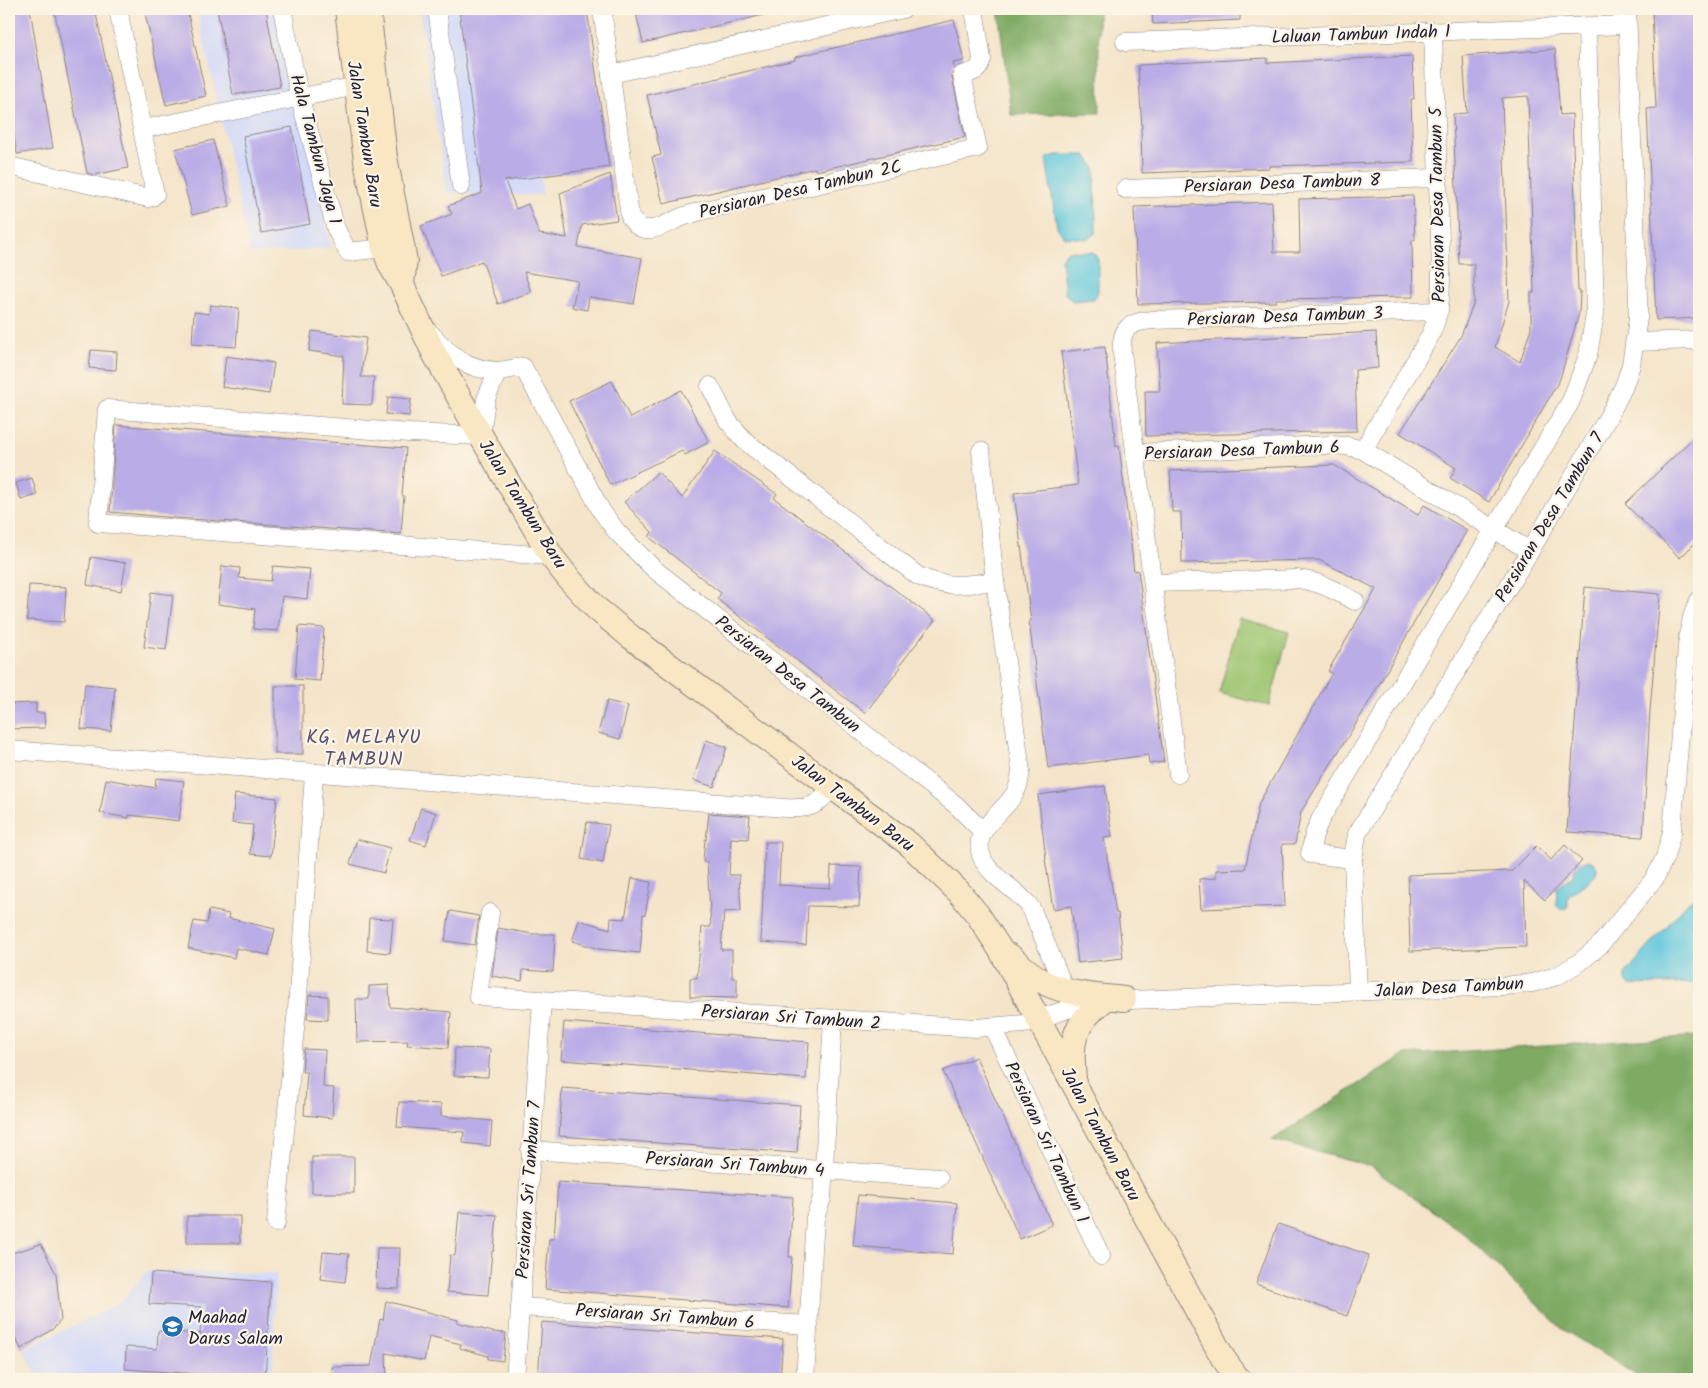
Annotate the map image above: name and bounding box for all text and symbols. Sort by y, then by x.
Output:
street label: Laluan Tambun Indah 1 [1271,18,1451,53]
street label: Jalan Tambun Baru [338,59,389,210]
street label: Hala Tambun Jaya 1 [281,71,349,228]
street label: Persiaran Desa Tambun 5 [1422,106,1455,303]
street label: Persiaran Desa Tambun 2C [696,153,904,228]
street label: Persiaran Desa Tambun 8 [1183,167,1381,202]
street label: Persiaran Desa Tambun 3 [1187,300,1384,335]
street label: Persiaran Desa Tambun 7 [1488,427,1613,608]
street label: Jalan Tambun Baru [470,434,574,576]
street label: Persiaran Desa Tambun 6 [1144,434,1340,469]
street label: Persiaran Desa Tambun [708,609,866,742]
district label: KG. MELAYU TAMBUN [306,723,422,775]
street label: Jalan Tambun Baru [784,748,920,861]
street label: Jalan Desa Tambun [1374,970,1525,1007]
street label: Persiaran Sri Tambun 2 [700,998,882,1039]
street label: Persiaran Sri Tambun 1 [995,1057,1096,1228]
street label: Jalan Tambun Baru [1052,1062,1147,1207]
street label: Persiaran Sri Tambun 7 [509,1100,550,1280]
street label: Persiaran Sri Tambun 4 [644,1145,826,1186]
street label: Persiaran Sri Tambun 6 [574,1297,756,1338]
place label: Maahad Darus Salam [188,1304,283,1354]
school or university icon: Maahad Darus Salam [160,1315,184,1339]

